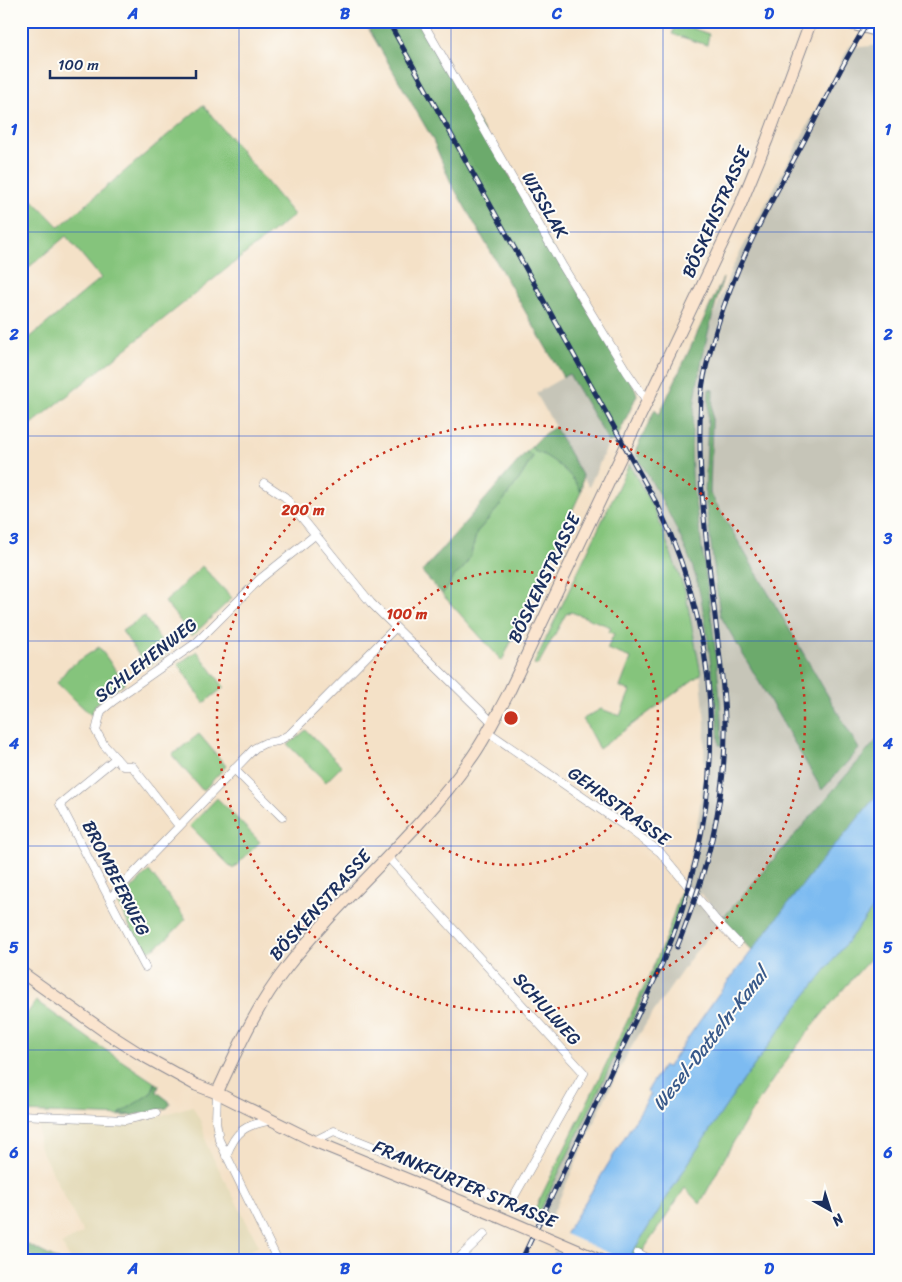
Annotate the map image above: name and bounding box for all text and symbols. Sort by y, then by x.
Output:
text: A [127,0,138,28]
text: B [340,0,351,28]
text: C [551,0,563,28]
text: D [764,0,774,28]
scale bar [50,48,196,80]
text: 100 m [58,52,99,78]
text: 1 [11,115,18,144]
text: 1 [885,115,892,144]
street label: BÖSKENSTRASSE [673,140,760,283]
street label: WISSLAK [513,165,578,245]
text: 2 [8,320,19,349]
text: 2 [882,320,893,349]
text: 200 m [280,497,325,523]
street label: BÖSKENSTRASSE [499,507,590,649]
text: 3 [9,524,19,553]
text: 3 [883,524,893,553]
text: 100 m [387,601,428,627]
street label: SCHLEHENWEG [87,609,205,711]
centre of rings [502,709,520,727]
text: 4 [8,729,19,758]
text: 4 [882,729,893,758]
street label: GEHRSTRASSE [561,758,678,855]
street label: BROMBEERWEG [73,814,159,942]
street label: BÖSKENSTRASSE [261,841,380,968]
text: 5 [9,933,19,962]
text: 5 [883,933,893,962]
water label: Wesel-Datteln-Kanal [643,957,779,1118]
street label: SCHULWEG [505,965,589,1053]
street label: FRANKFURTER STRASSE [368,1131,563,1238]
text: 6 [8,1138,19,1167]
text: 6 [882,1138,893,1167]
north arrow [804,1184,854,1234]
text: N [826,1206,850,1233]
text: A [127,1254,138,1282]
text: B [340,1254,351,1282]
text: C [551,1254,563,1282]
text: D [764,1254,774,1282]

